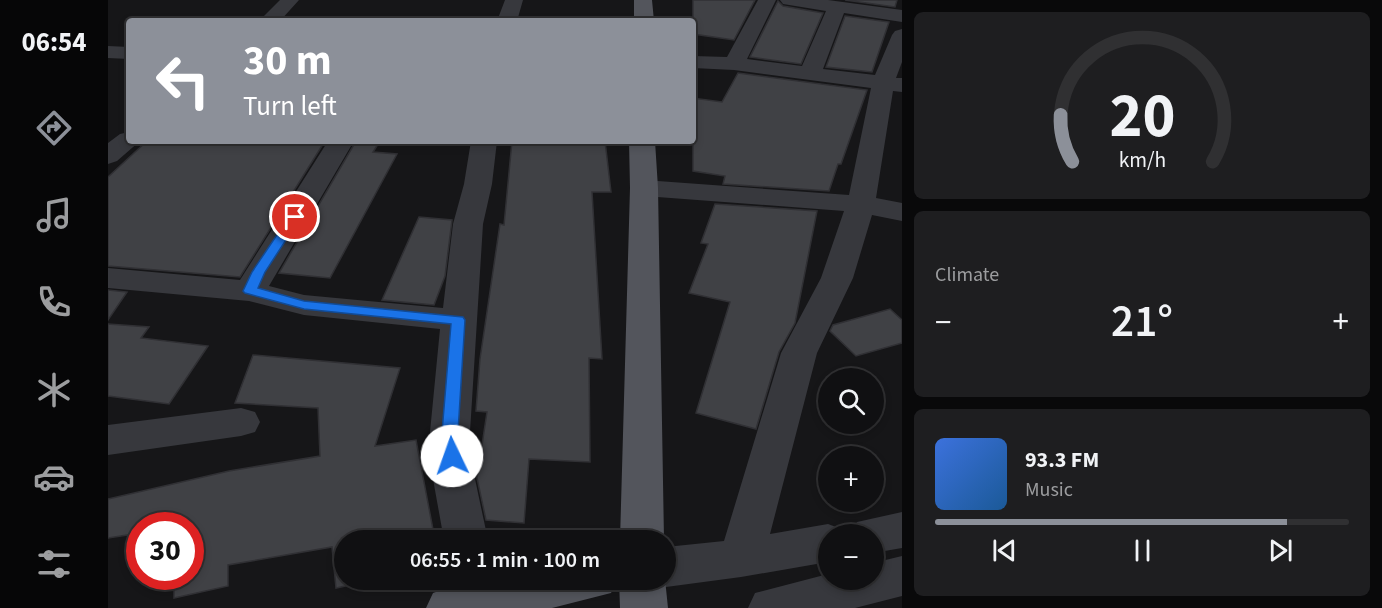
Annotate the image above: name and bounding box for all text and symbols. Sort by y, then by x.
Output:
text: 06:54 [21,23,87,62]
text: 30 m [243,31,332,91]
icon: left [144,42,222,120]
text: 20 [1109,73,1175,162]
text: Turn left [243,87,337,126]
icon: directions [33,107,75,149]
text: km/h [1118,146,1166,177]
pin [269,191,320,242]
icon: music [33,194,75,236]
icon: arrive [278,200,311,233]
text: Climate [935,261,999,289]
icon: phone [33,281,75,323]
text: 21° [1111,290,1173,354]
text: − [935,299,951,346]
text: + [1333,299,1349,346]
map controls [818,368,884,590]
button: search [818,368,884,434]
icon: climate [33,369,75,411]
position arrow [420,424,484,488]
text: 93.3 FM [1025,444,1099,476]
button: + [818,446,884,512]
icon: car [33,456,75,498]
text: Music [1025,476,1073,504]
speed limit sign: 30 [126,512,204,590]
button: − [818,524,884,590]
icon: previous [988,534,1021,567]
icon: pause [1126,534,1159,567]
icon: next [1264,534,1297,567]
icon: filters [33,543,75,585]
text: 06:55 · 1 min · 100 m [410,544,600,576]

